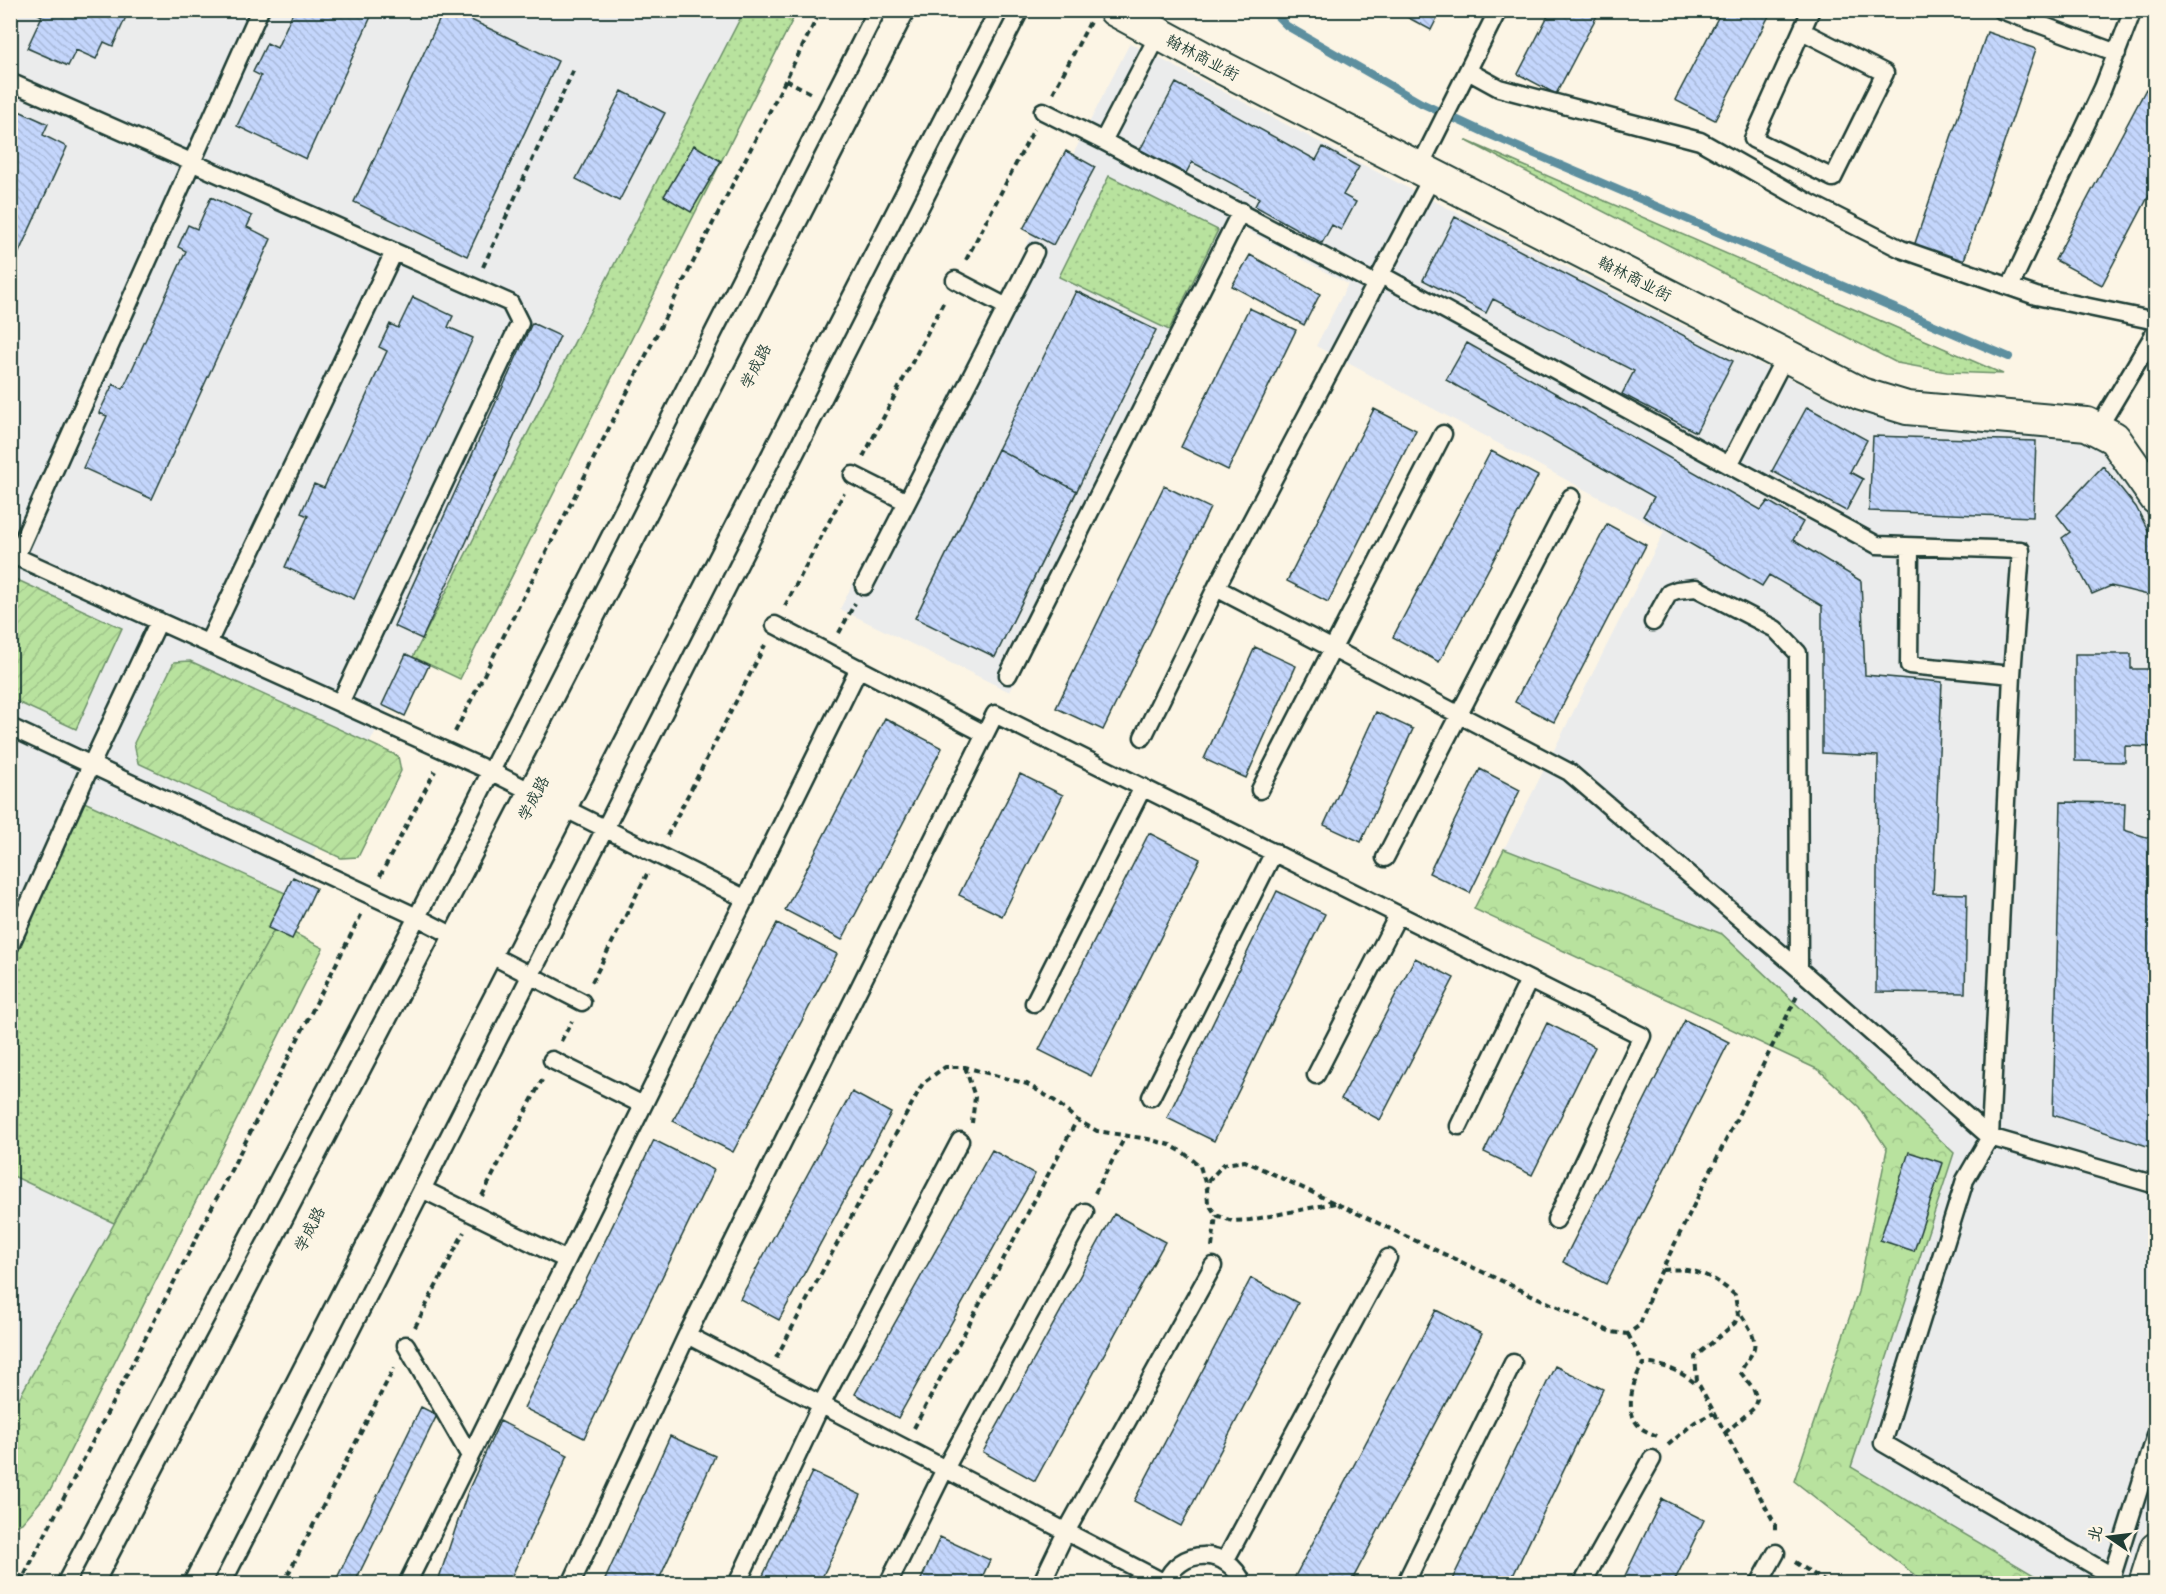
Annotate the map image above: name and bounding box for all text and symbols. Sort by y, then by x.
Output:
street label: 翰林商业街 [1161,29,1243,88]
street label: 翰林商业街 [1593,250,1676,309]
street label: 学成路 [734,340,778,394]
street label: 学成路 [512,772,557,826]
street label: 学成路 [288,1203,332,1257]
north arrow [2079,1507,2139,1567]
text: 北 [2082,1523,2110,1545]

